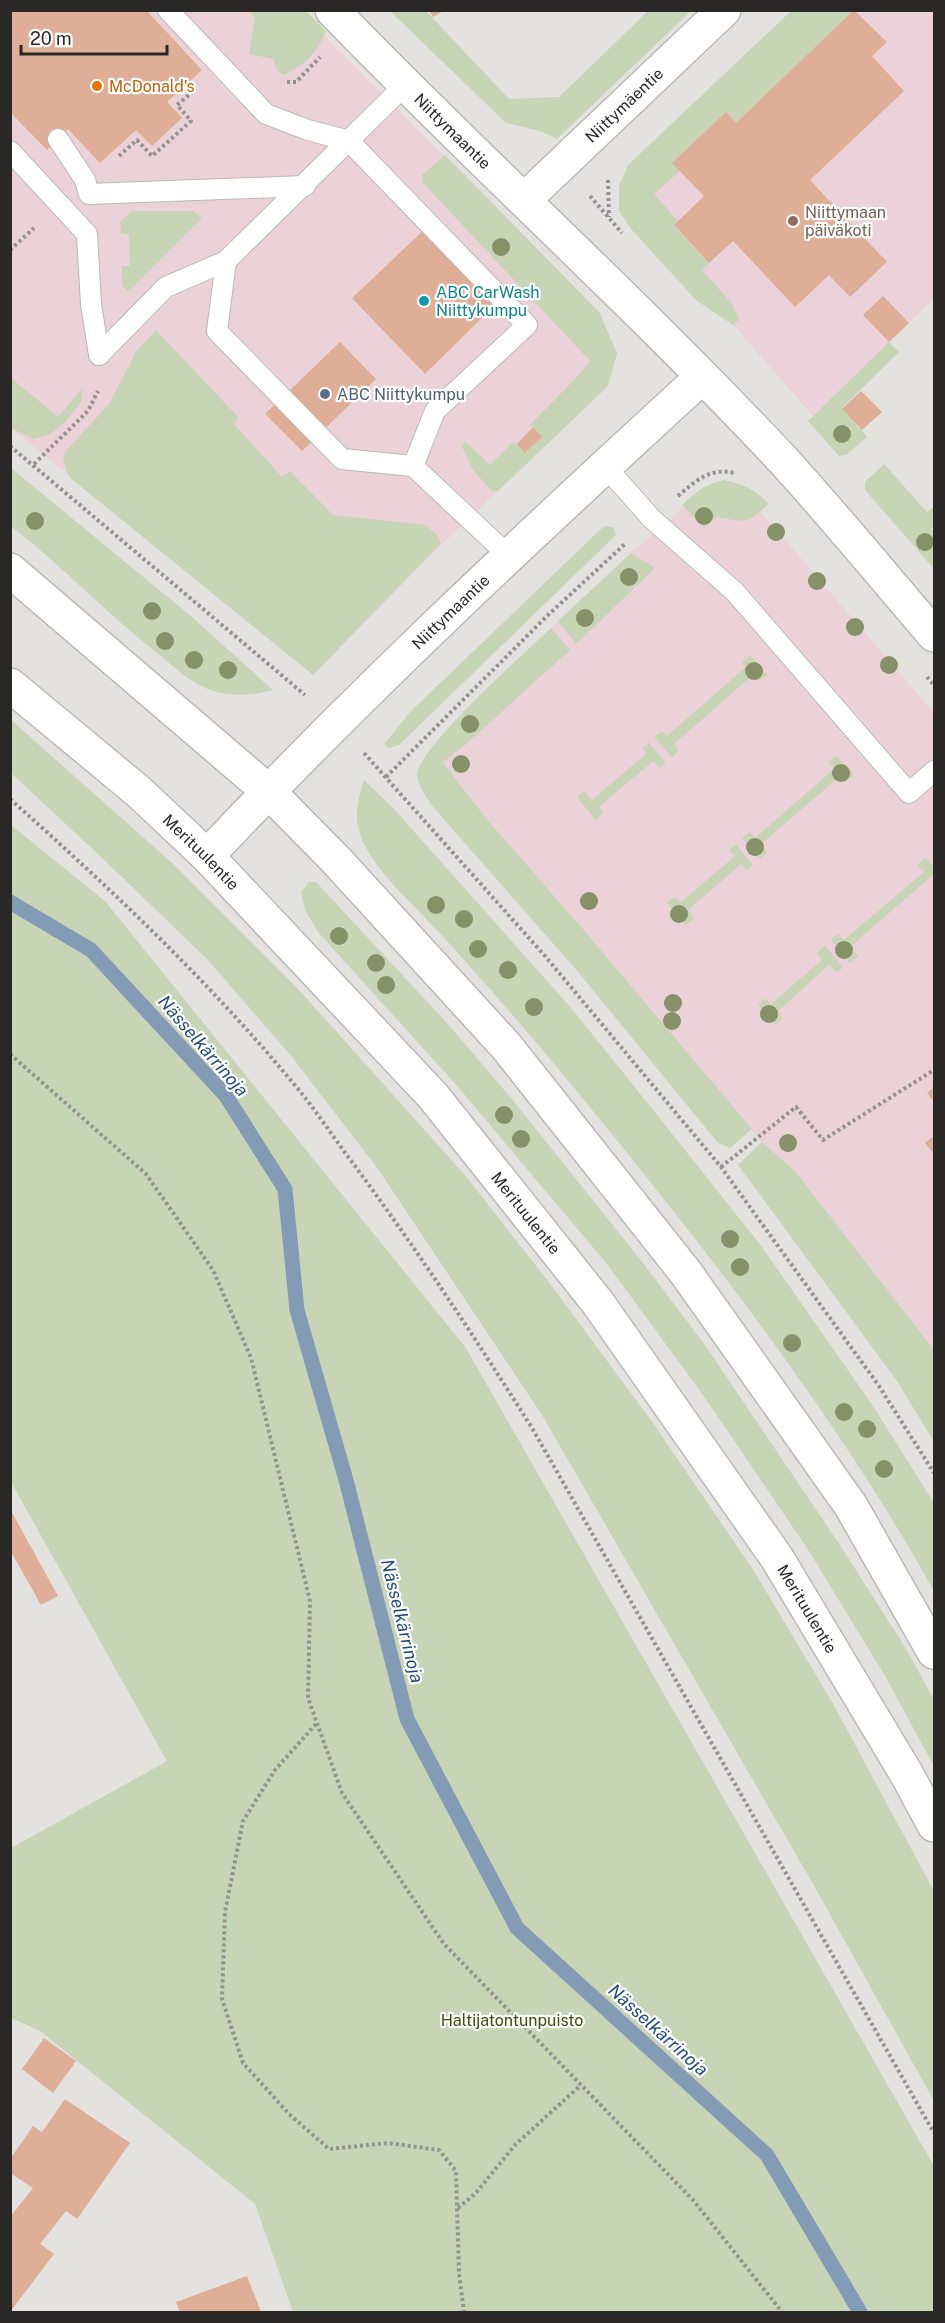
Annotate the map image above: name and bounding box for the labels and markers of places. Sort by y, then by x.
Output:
place label: McDonald's [109,77,195,96]
marker: McDonald's [90,79,104,93]
place label: Niittymaan päiväkoti [805,203,886,240]
marker: Niittymaan päiväkoti [786,214,800,228]
place label: ABC CarWash Niittykumpu [436,283,540,320]
marker: ABC CarWash Niittykumpu [417,294,431,308]
place label: ABC Niittykumpu [337,385,465,404]
marker: ABC Niittykumpu [318,387,332,401]

